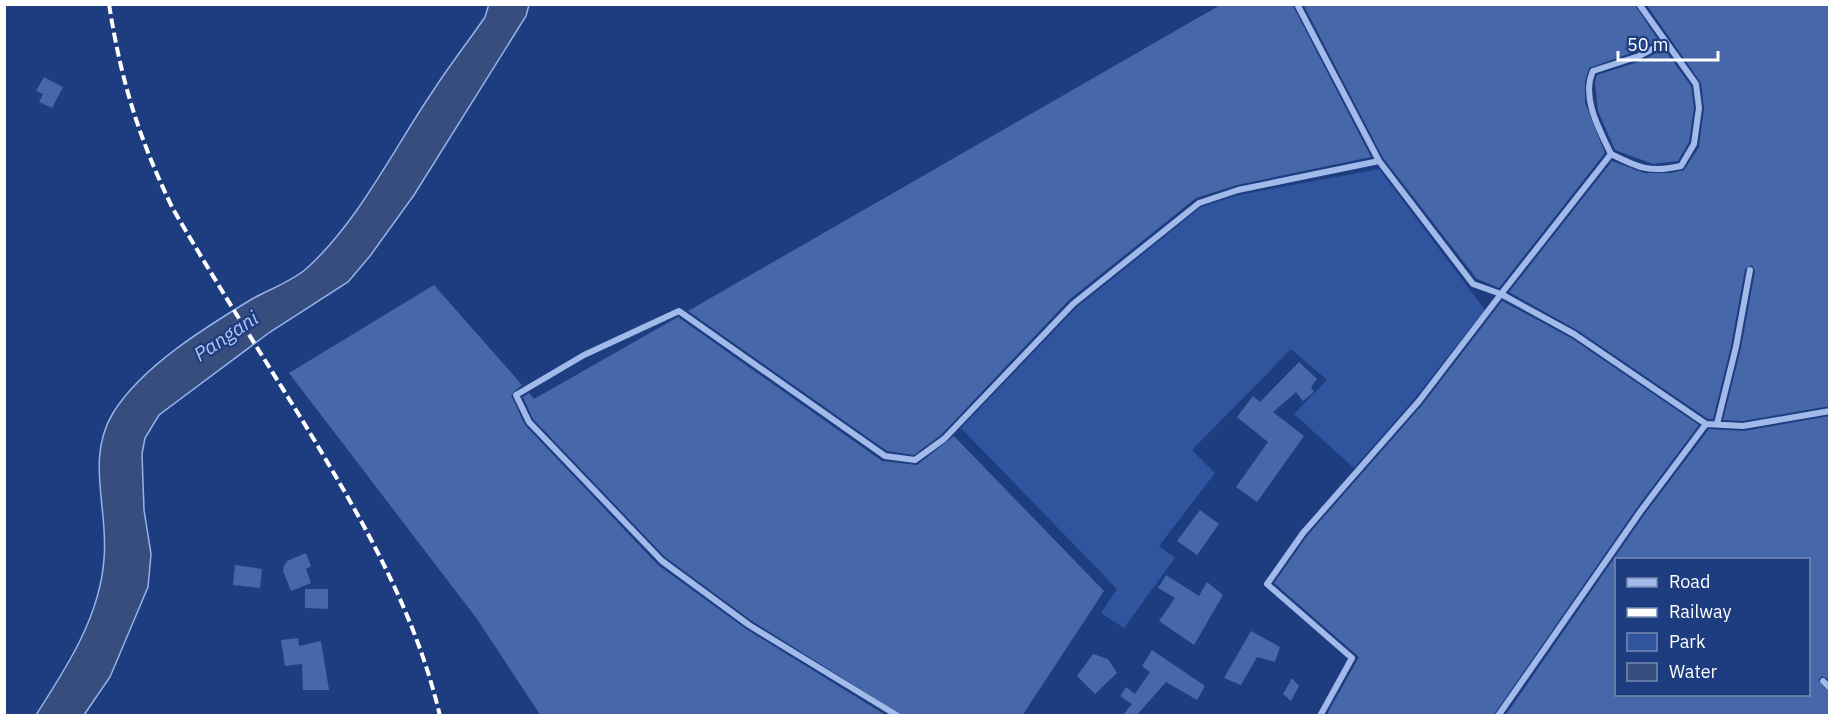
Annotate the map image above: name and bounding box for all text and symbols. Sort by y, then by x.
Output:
scale bar [1618,24,1718,62]
text: 50 m [1627,33,1669,56]
water label: Pangani [188,304,264,367]
legend [1615,558,1810,696]
text: Road [1669,570,1710,593]
text: Railway [1669,600,1731,623]
text: Park [1669,630,1706,653]
text: Water [1669,660,1718,683]

